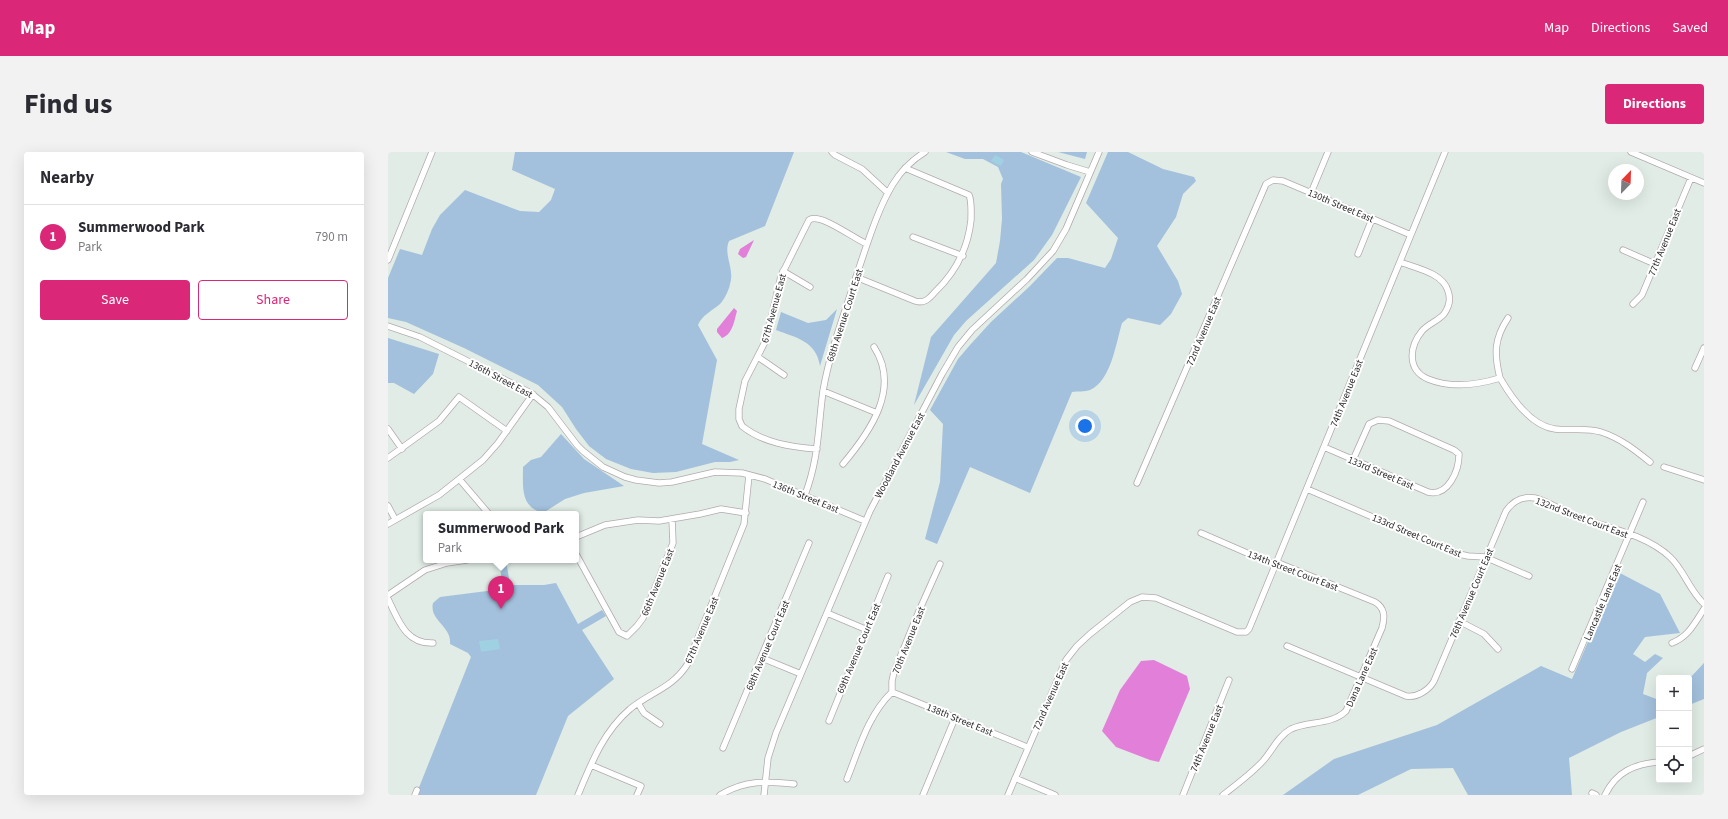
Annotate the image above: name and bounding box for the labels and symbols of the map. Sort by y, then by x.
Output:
north arrow [1608,164,1644,200]
street label: 130th Street East [1305,186,1376,226]
street label: 77th Avenue East [1645,206,1685,278]
street label: 68th Avenue Court East [823,267,867,363]
street label: 67th Avenue East [758,271,790,344]
street label: 72nd Avenue East [1183,294,1225,368]
street label: 136th Street East [466,356,535,402]
street label: 74th Avenue East [1327,357,1367,429]
street label: Woodland Avenue East [871,410,929,501]
your location [1075,416,1095,436]
street label: 133rd Street East [1345,453,1416,493]
street label: 136th Street East [770,477,841,517]
street label: 132nd Street Court East [1533,494,1631,542]
street label: 133rd Street Court East [1370,511,1464,561]
street label: 66th Avenue East [638,546,678,618]
street label: 76th Avenue Court East [1447,546,1497,641]
street label: 134th Street Court East [1245,547,1340,595]
street label: Lancastle Lane East [1581,561,1626,643]
pin: 1 [488,576,514,609]
street label: 67th Avenue East [682,594,723,666]
street label: 68th Avenue Court East [743,598,793,693]
street label: 69th Avenue Court East [834,601,884,696]
street label: 70th Avenue East [889,604,929,676]
street label: Dana Lane East [1343,645,1382,709]
street label: 72nd Avenue East [1030,659,1072,733]
street label: 138th Street East [924,700,995,740]
street label: 74th Avenue East [1187,702,1227,774]

